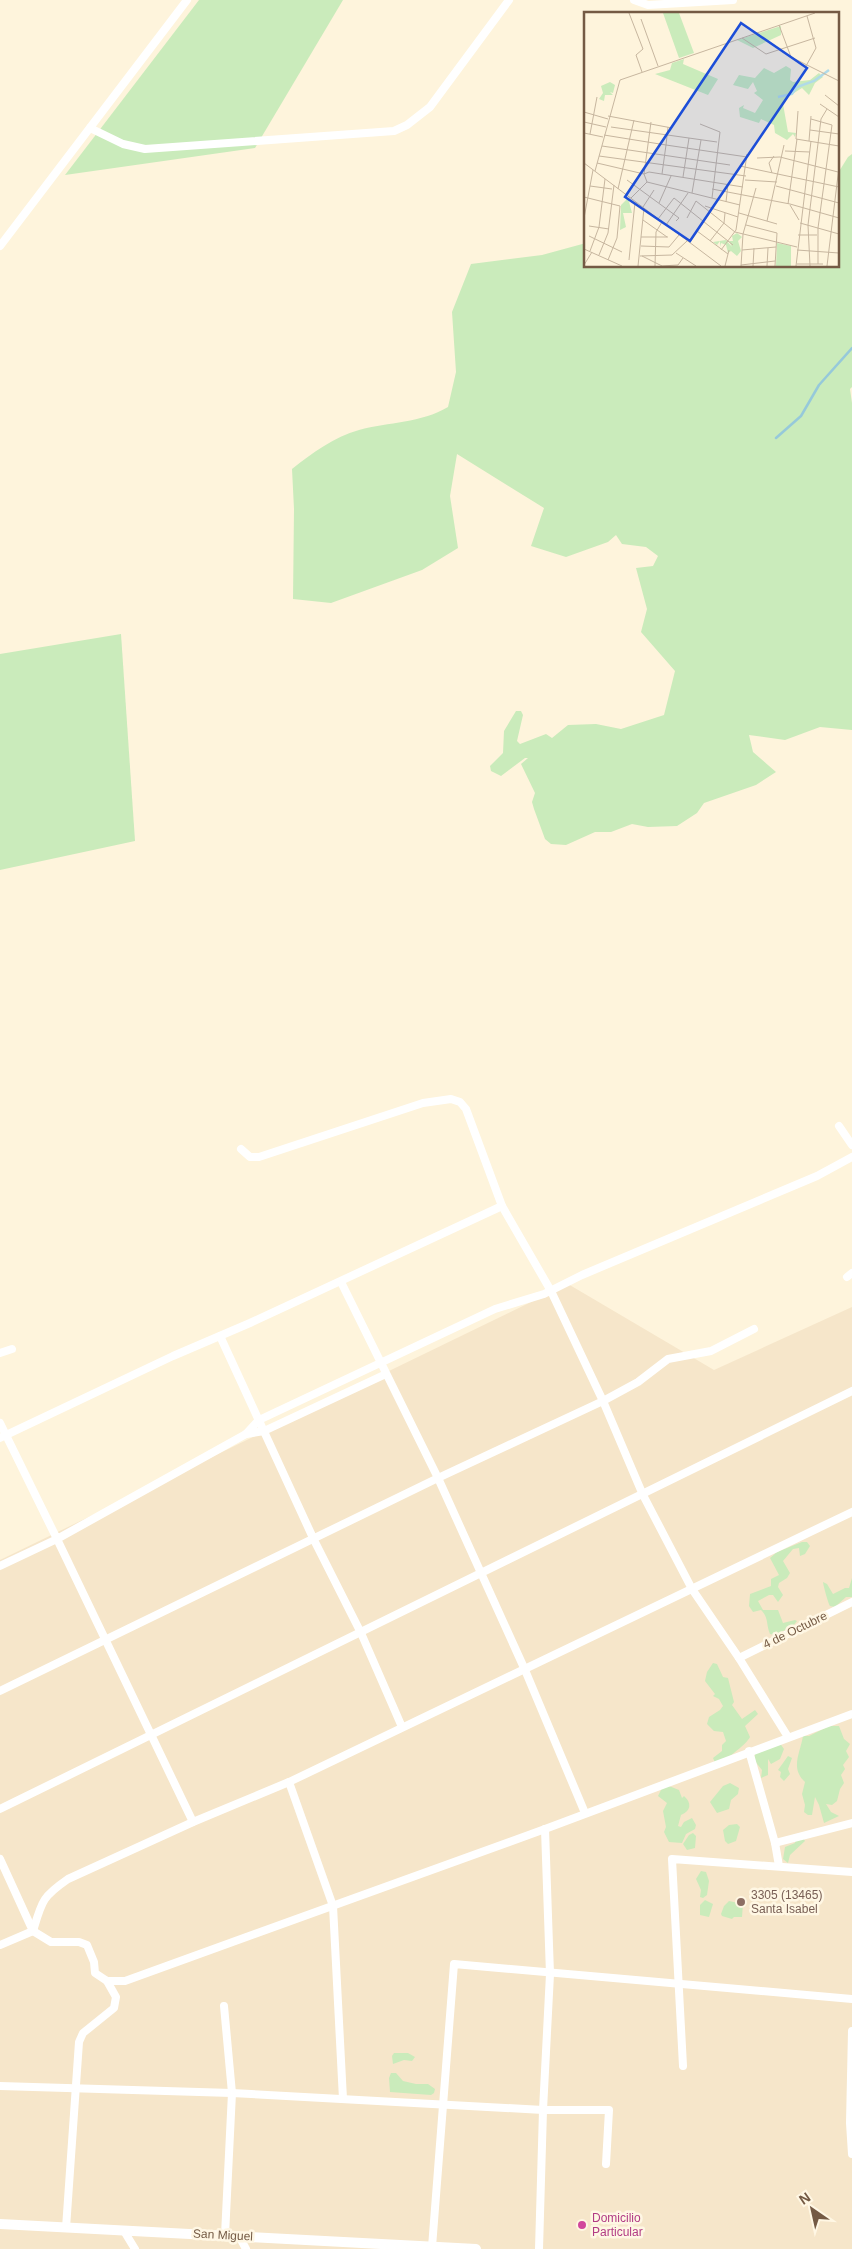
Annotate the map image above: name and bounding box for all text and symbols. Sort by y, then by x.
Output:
inset map [584,12,840,268]
street label: 4 de Octubre [761,1608,830,1651]
place label: 3305 (13465) Santa Isabel [751,1888,822,1916]
marker: 3305 (13465) Santa Isabel [735,1896,747,1908]
north arrow [787,2184,837,2234]
text: N [796,2189,813,2208]
place label: Domicilio Particular [592,2211,643,2239]
marker: Domicilio Particular [576,2219,588,2231]
street label: San Miguel [193,2226,253,2244]

